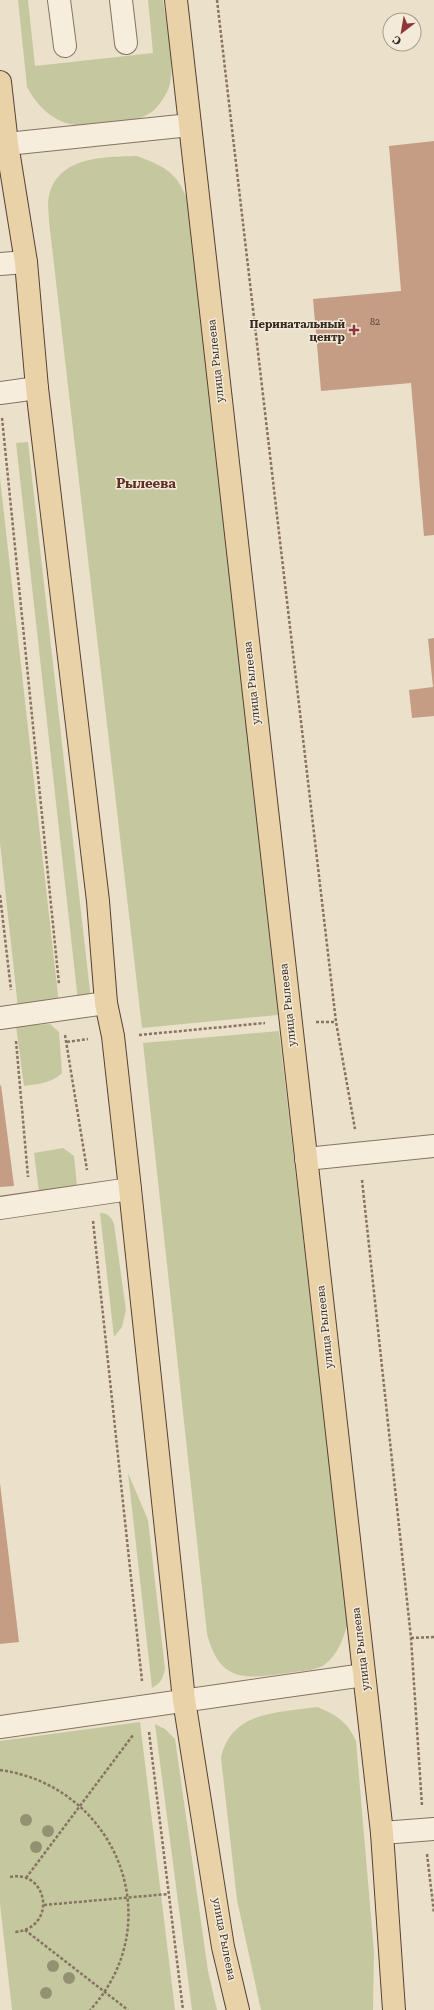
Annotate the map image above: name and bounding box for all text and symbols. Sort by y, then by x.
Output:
north arrow [382,12,422,52]
text: С [390,32,404,48]
house number: 82 [370,317,380,327]
place label: Перинатальный центр [250,318,346,344]
street label: улица Рылеева [205,319,227,403]
marker: Перинатальный центр [348,324,360,336]
district label: Рылеева [116,476,176,491]
street label: улица Рылеева [241,641,263,725]
street label: улица Рылеева [277,963,299,1047]
street label: улица Рылеева [314,1285,336,1369]
street label: улица Рылеева [349,1607,373,1691]
street label: улица Рылеева [210,1897,238,1981]

